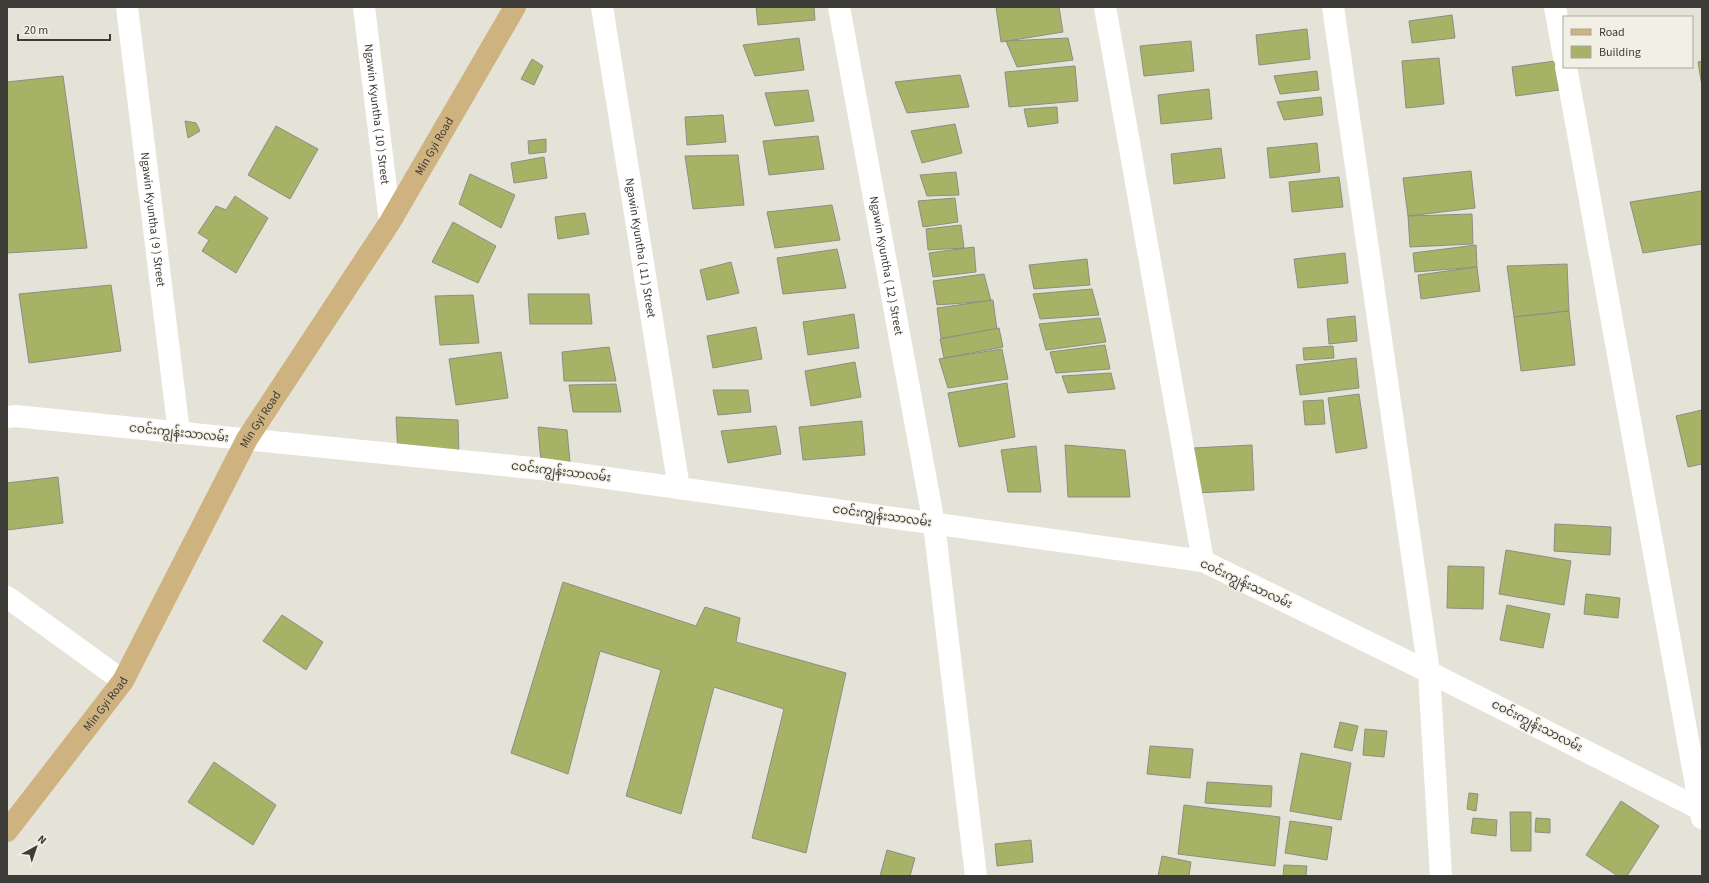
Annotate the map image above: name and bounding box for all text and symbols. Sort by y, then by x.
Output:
scale bar [18,16,110,42]
legend [1563,16,1693,68]
text: 20 m [24,22,48,39]
text: Road [1599,24,1625,41]
street label: Ngawin Kyuntha ( 10 ) Street [360,43,394,185]
text: Building [1599,44,1641,61]
street label: Min Gyi Road [410,114,458,179]
street label: Ngawin Kyuntha ( 9 ) Street [136,151,170,288]
street label: Ngawin Kyuntha ( 11 ) Street [621,177,660,319]
street label: Ngawin Kyuntha ( 12 ) Street [865,195,908,337]
street label: Min Gyi Road [235,388,285,451]
street label: ငဝင်းကျွန်းသာလမ်း [128,418,230,449]
street label: ငဝင်းကျွန်းသာလမ်း [510,456,612,489]
street label: ငဝင်းကျွန်းသာလမ်း [831,500,933,533]
street label: ငဝင်းကျွန်းသာလမ်း [1196,554,1295,615]
street label: Min Gyi Road [79,674,132,734]
street label: ငဝင်းကျွန်းသာလမ်း [1488,695,1586,758]
north arrow [16,827,56,867]
text: N [34,832,50,848]

